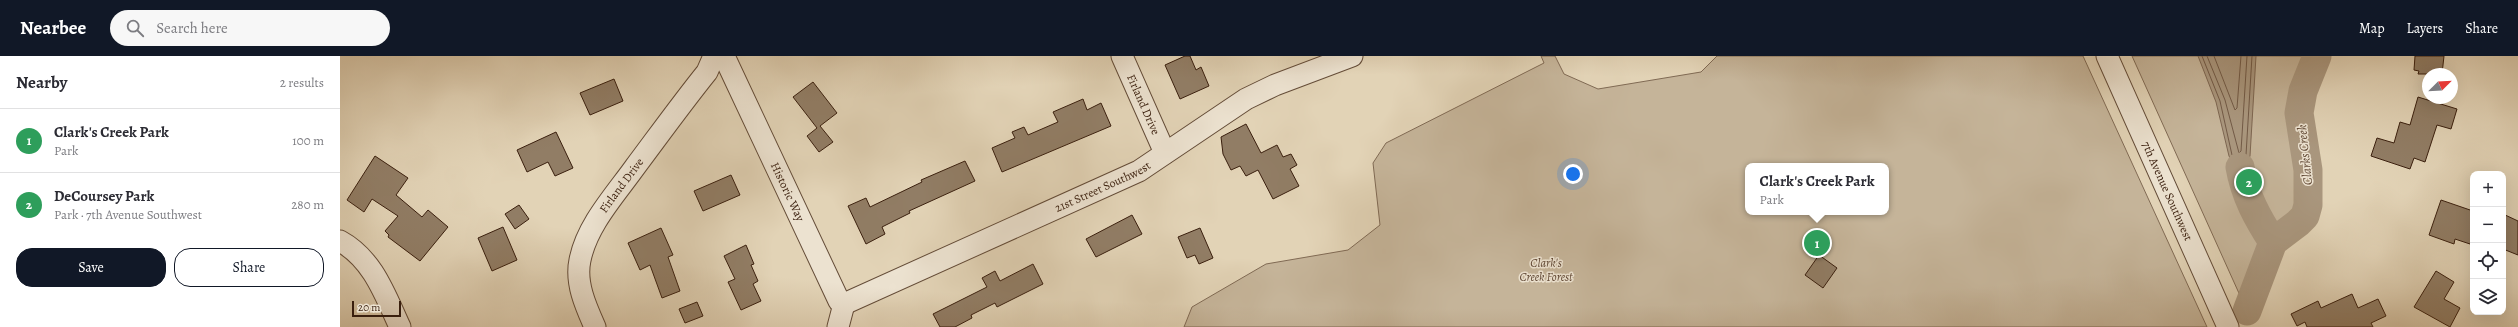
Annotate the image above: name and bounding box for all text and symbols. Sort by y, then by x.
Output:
search box [110,10,390,46]
text: Nearbee [20,15,86,41]
icon: search [124,17,146,39]
text: Search here [156,18,228,38]
text: Map [2359,19,2385,38]
text: Layers [2407,19,2443,38]
text: Share [2465,19,2498,38]
north arrow [2422,68,2458,104]
text: Nearby [16,71,67,94]
street label: Firland Drive [1123,72,1164,137]
text: 2 results [280,74,324,91]
text: Clark's Creek Park [54,122,169,142]
water label: Clarks Creek [2293,124,2316,186]
text: 1 [27,132,31,149]
text: 100 m [292,132,324,149]
street label: 7th Avenue Southwest [2138,139,2197,243]
text: Park [54,142,78,159]
street label: Firland Drive [596,154,647,216]
street label: 21st Street Southwest [1052,157,1154,216]
street label: Historic Way [767,160,809,225]
popup [1745,163,1889,215]
your location [1563,164,1583,184]
pin: 2 [2236,167,2262,197]
text: Clark's Creek Park [1760,171,1874,191]
map controls [2470,171,2506,315]
button: + [2470,171,2506,207]
text: DeCoursey Park [54,186,154,206]
text: Park [1760,191,1784,208]
text: 2 [26,196,32,213]
text: 280 m [291,196,324,213]
text: Park · 7th Avenue Southwest [54,206,202,223]
button: − [2470,207,2506,243]
pin: 1 [1804,228,1830,258]
button: locate [2470,243,2506,279]
button: Save [16,248,166,287]
button: Share [174,248,324,287]
park label: Clark's Creek Forest [1519,255,1573,285]
button: layers [2470,279,2506,315]
scale bar [352,299,401,318]
text: 20 m [358,300,380,315]

